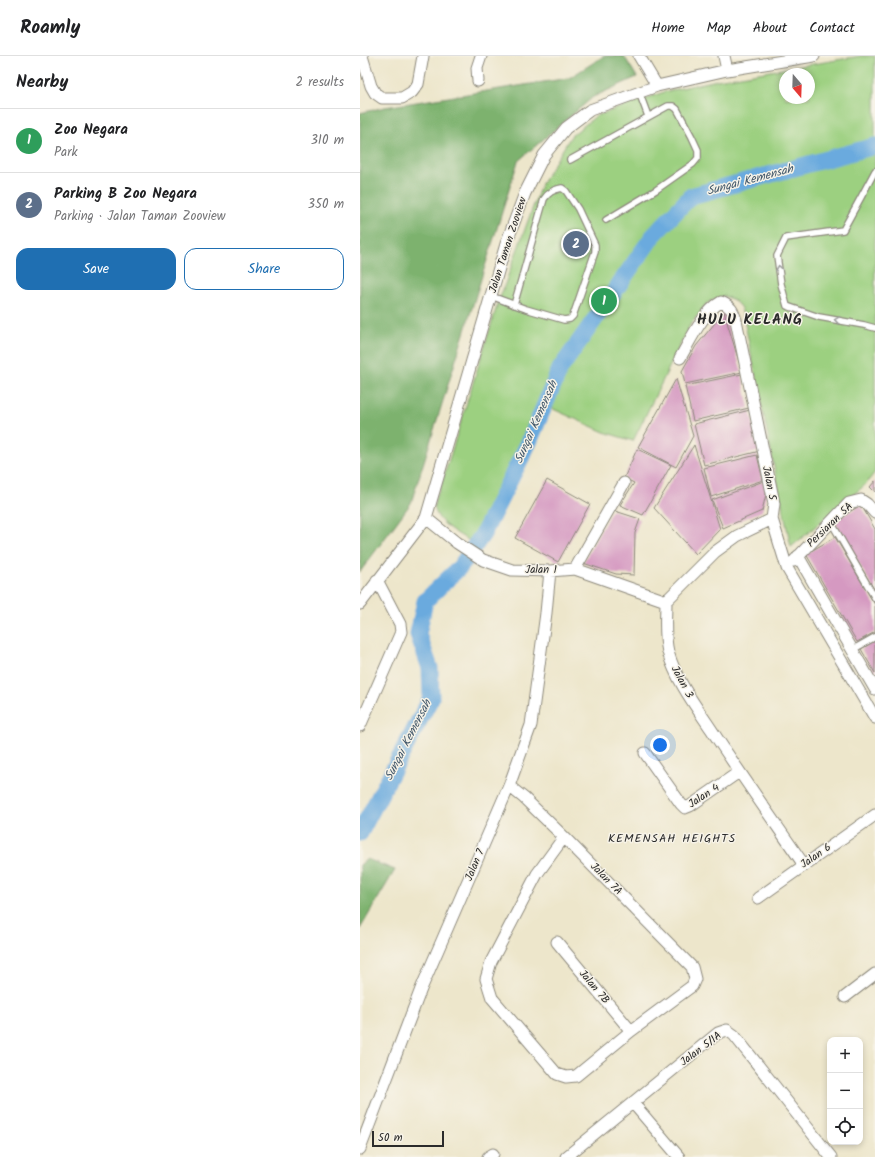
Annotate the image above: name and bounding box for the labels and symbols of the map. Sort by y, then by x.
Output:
north arrow [779,68,815,104]
water label: Sungai Kemensah [705,159,797,201]
street label: Jalan Taman Zooview [484,194,532,295]
pin: 2 [563,229,589,259]
one-way arrow [775,265,784,271]
pin: 1 [591,286,617,316]
district label: HULU KELANG [697,308,803,332]
one-way arrow [834,316,840,325]
water label: Sungai Kemensah [509,376,563,466]
street label: Jalan 5 [757,464,781,503]
street label: Persiaran 5A [803,498,858,552]
street label: Jalan 1 [525,561,557,579]
street label: Jalan 3 [666,662,698,702]
water label: Sungai Kemensah [379,695,437,784]
your location [650,735,670,755]
street label: Jalan 4 [685,779,723,813]
district label: KEMENSAH HEIGHTS [608,829,736,848]
street label: Jalan 6 [797,839,835,873]
street label: Jalan 7 [460,845,490,884]
street label: Jalan 7A [586,858,627,900]
street label: Jalan 7B [574,966,614,1008]
street label: Jalan 5/1A [676,1027,726,1071]
scale bar [372,1129,444,1148]

